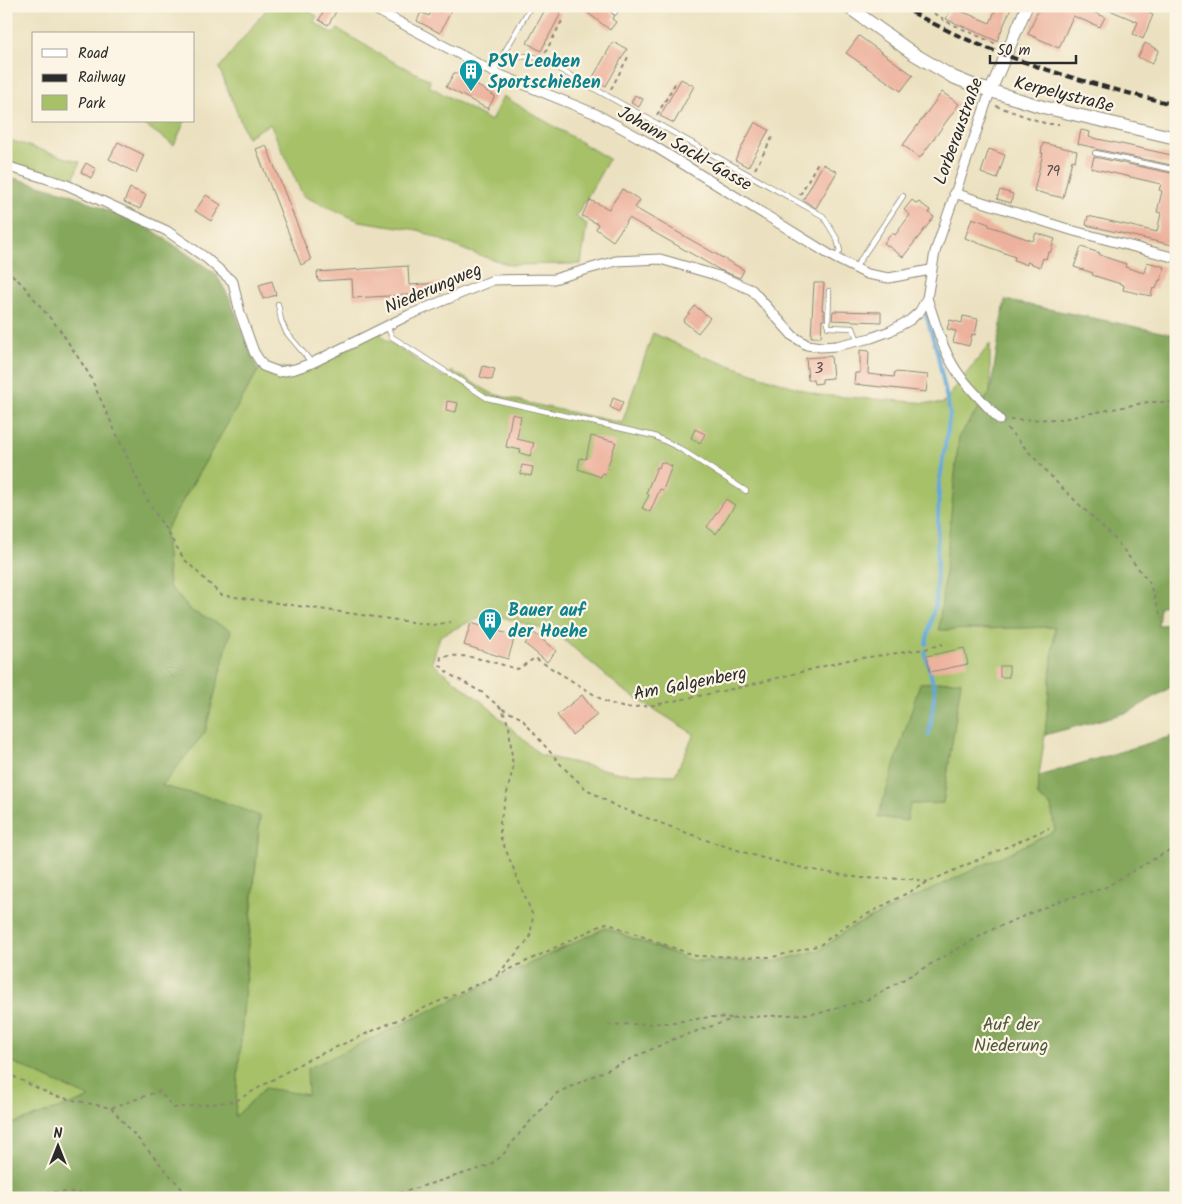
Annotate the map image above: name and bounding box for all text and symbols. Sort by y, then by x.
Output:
legend [32,32,195,122]
scale bar [990,32,1076,64]
text: 50 m [997,39,1031,63]
text: Road [78,42,109,66]
place label: PSV Leoben Sportschießen [488,48,601,98]
building icon: PSV Leoben Sportschießen [458,58,484,92]
text: Railway [78,66,126,90]
street label: Kerpelystraße [1011,69,1117,122]
street label: Lorberaustraße [927,74,992,189]
text: Park [78,92,106,116]
street label: Johann Sackl-Gasse [612,99,757,200]
house number: 79 [1046,160,1061,184]
street label: Niederungweg [380,256,487,323]
house number: 3 [815,357,824,381]
place label: Bauer auf der Hoehe [508,597,588,647]
building icon: Bauer auf der Hoehe [477,607,503,641]
street label: Am Galgenberg [631,659,749,710]
park label: Auf der Niederung [974,1011,1048,1061]
north arrow [32,1122,82,1172]
text: N [54,1123,63,1145]

